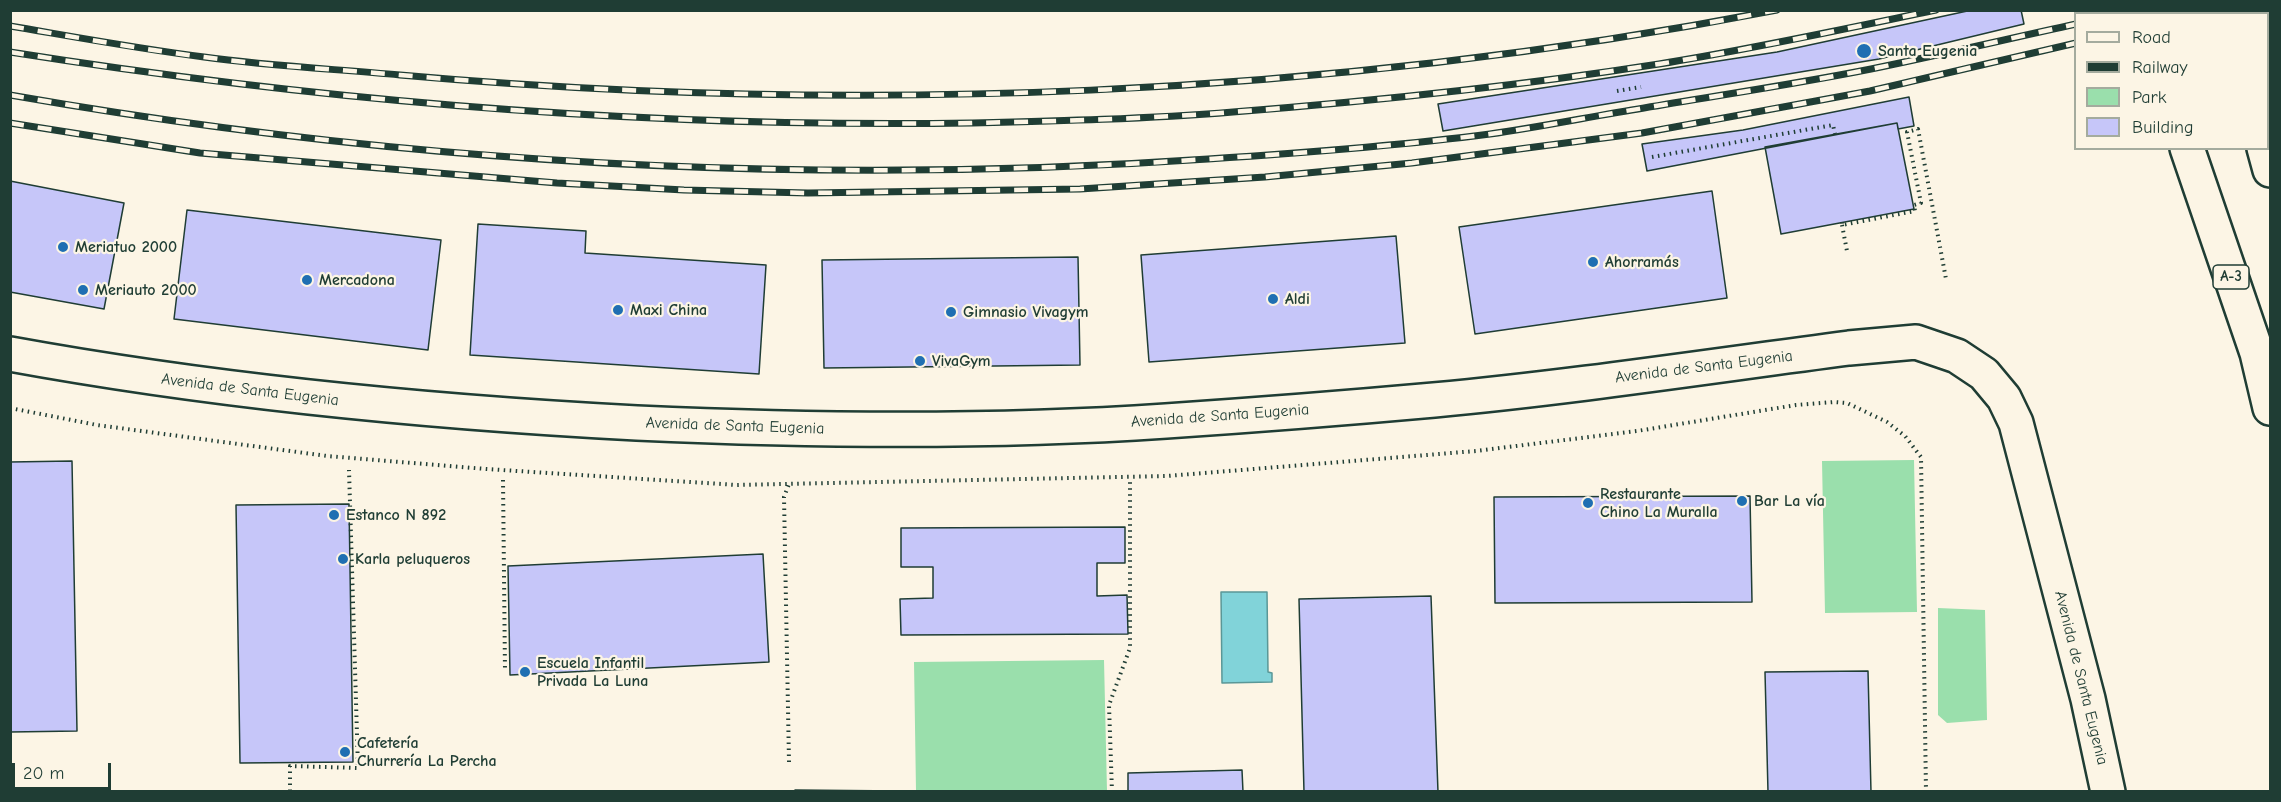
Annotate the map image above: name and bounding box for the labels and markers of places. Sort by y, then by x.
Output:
place label: Santa Eugenia [1878,41,1977,61]
marker: Santa Eugenia [1855,42,1873,60]
place label: Meriatuo 2000 [75,237,177,257]
marker: Meriatuo 2000 [56,240,70,254]
place label: Ahorramás [1605,252,1679,272]
marker: Ahorramás [1586,255,1600,269]
place label: Mercadona [319,270,395,290]
marker: Mercadona [300,273,314,287]
place label: Meriauto 2000 [95,280,197,300]
marker: Meriauto 2000 [76,283,90,297]
place label: Aldi [1285,289,1310,309]
marker: Aldi [1266,292,1280,306]
place label: Maxi China [630,300,707,320]
place label: Gimnasio Vivagym [963,302,1088,322]
marker: Maxi China [611,303,625,317]
marker: Gimnasio Vivagym [944,305,958,319]
place label: VivaGym [932,351,991,371]
marker: VivaGym [913,354,927,368]
place label: Restaurante Chino La Muralla [1600,484,1718,522]
place label: Bar La vía [1754,491,1825,511]
marker: Bar La vía [1735,494,1749,508]
marker: Restaurante Chino La Muralla [1581,496,1595,510]
place label: Estanco N 892 [346,505,446,525]
marker: Estanco N 892 [327,508,341,522]
place label: Karla peluqueros [355,549,470,569]
marker: Karla peluqueros [336,552,350,566]
place label: Escuela Infantil Privada La Luna [537,653,648,691]
marker: Escuela Infantil Privada La Luna [518,665,532,679]
place label: Cafetería Churrería La Percha [357,733,497,771]
marker: Cafetería Churrería La Percha [338,745,352,759]

